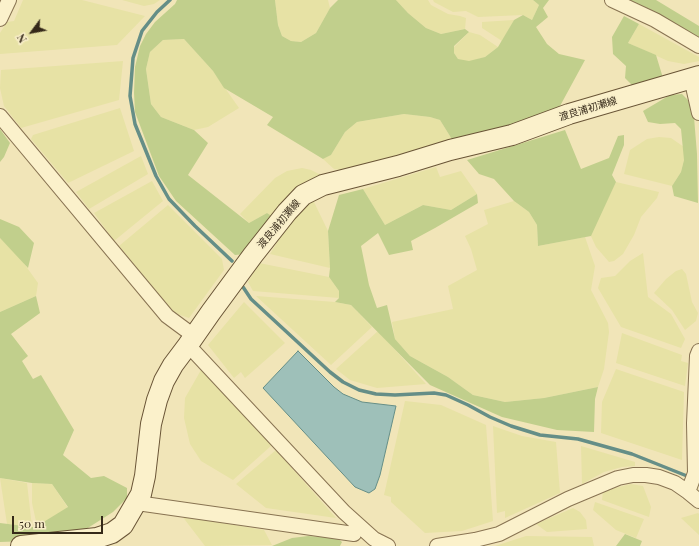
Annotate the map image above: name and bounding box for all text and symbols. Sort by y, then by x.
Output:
north arrow [12,12,52,52]
text: N [13,31,30,46]
street label: 渡良浦初瀬線 [558,94,618,124]
street label: 渡良浦初瀬線 [255,197,303,251]
scale bar [14,508,105,534]
text: 50 m [19,515,45,531]

